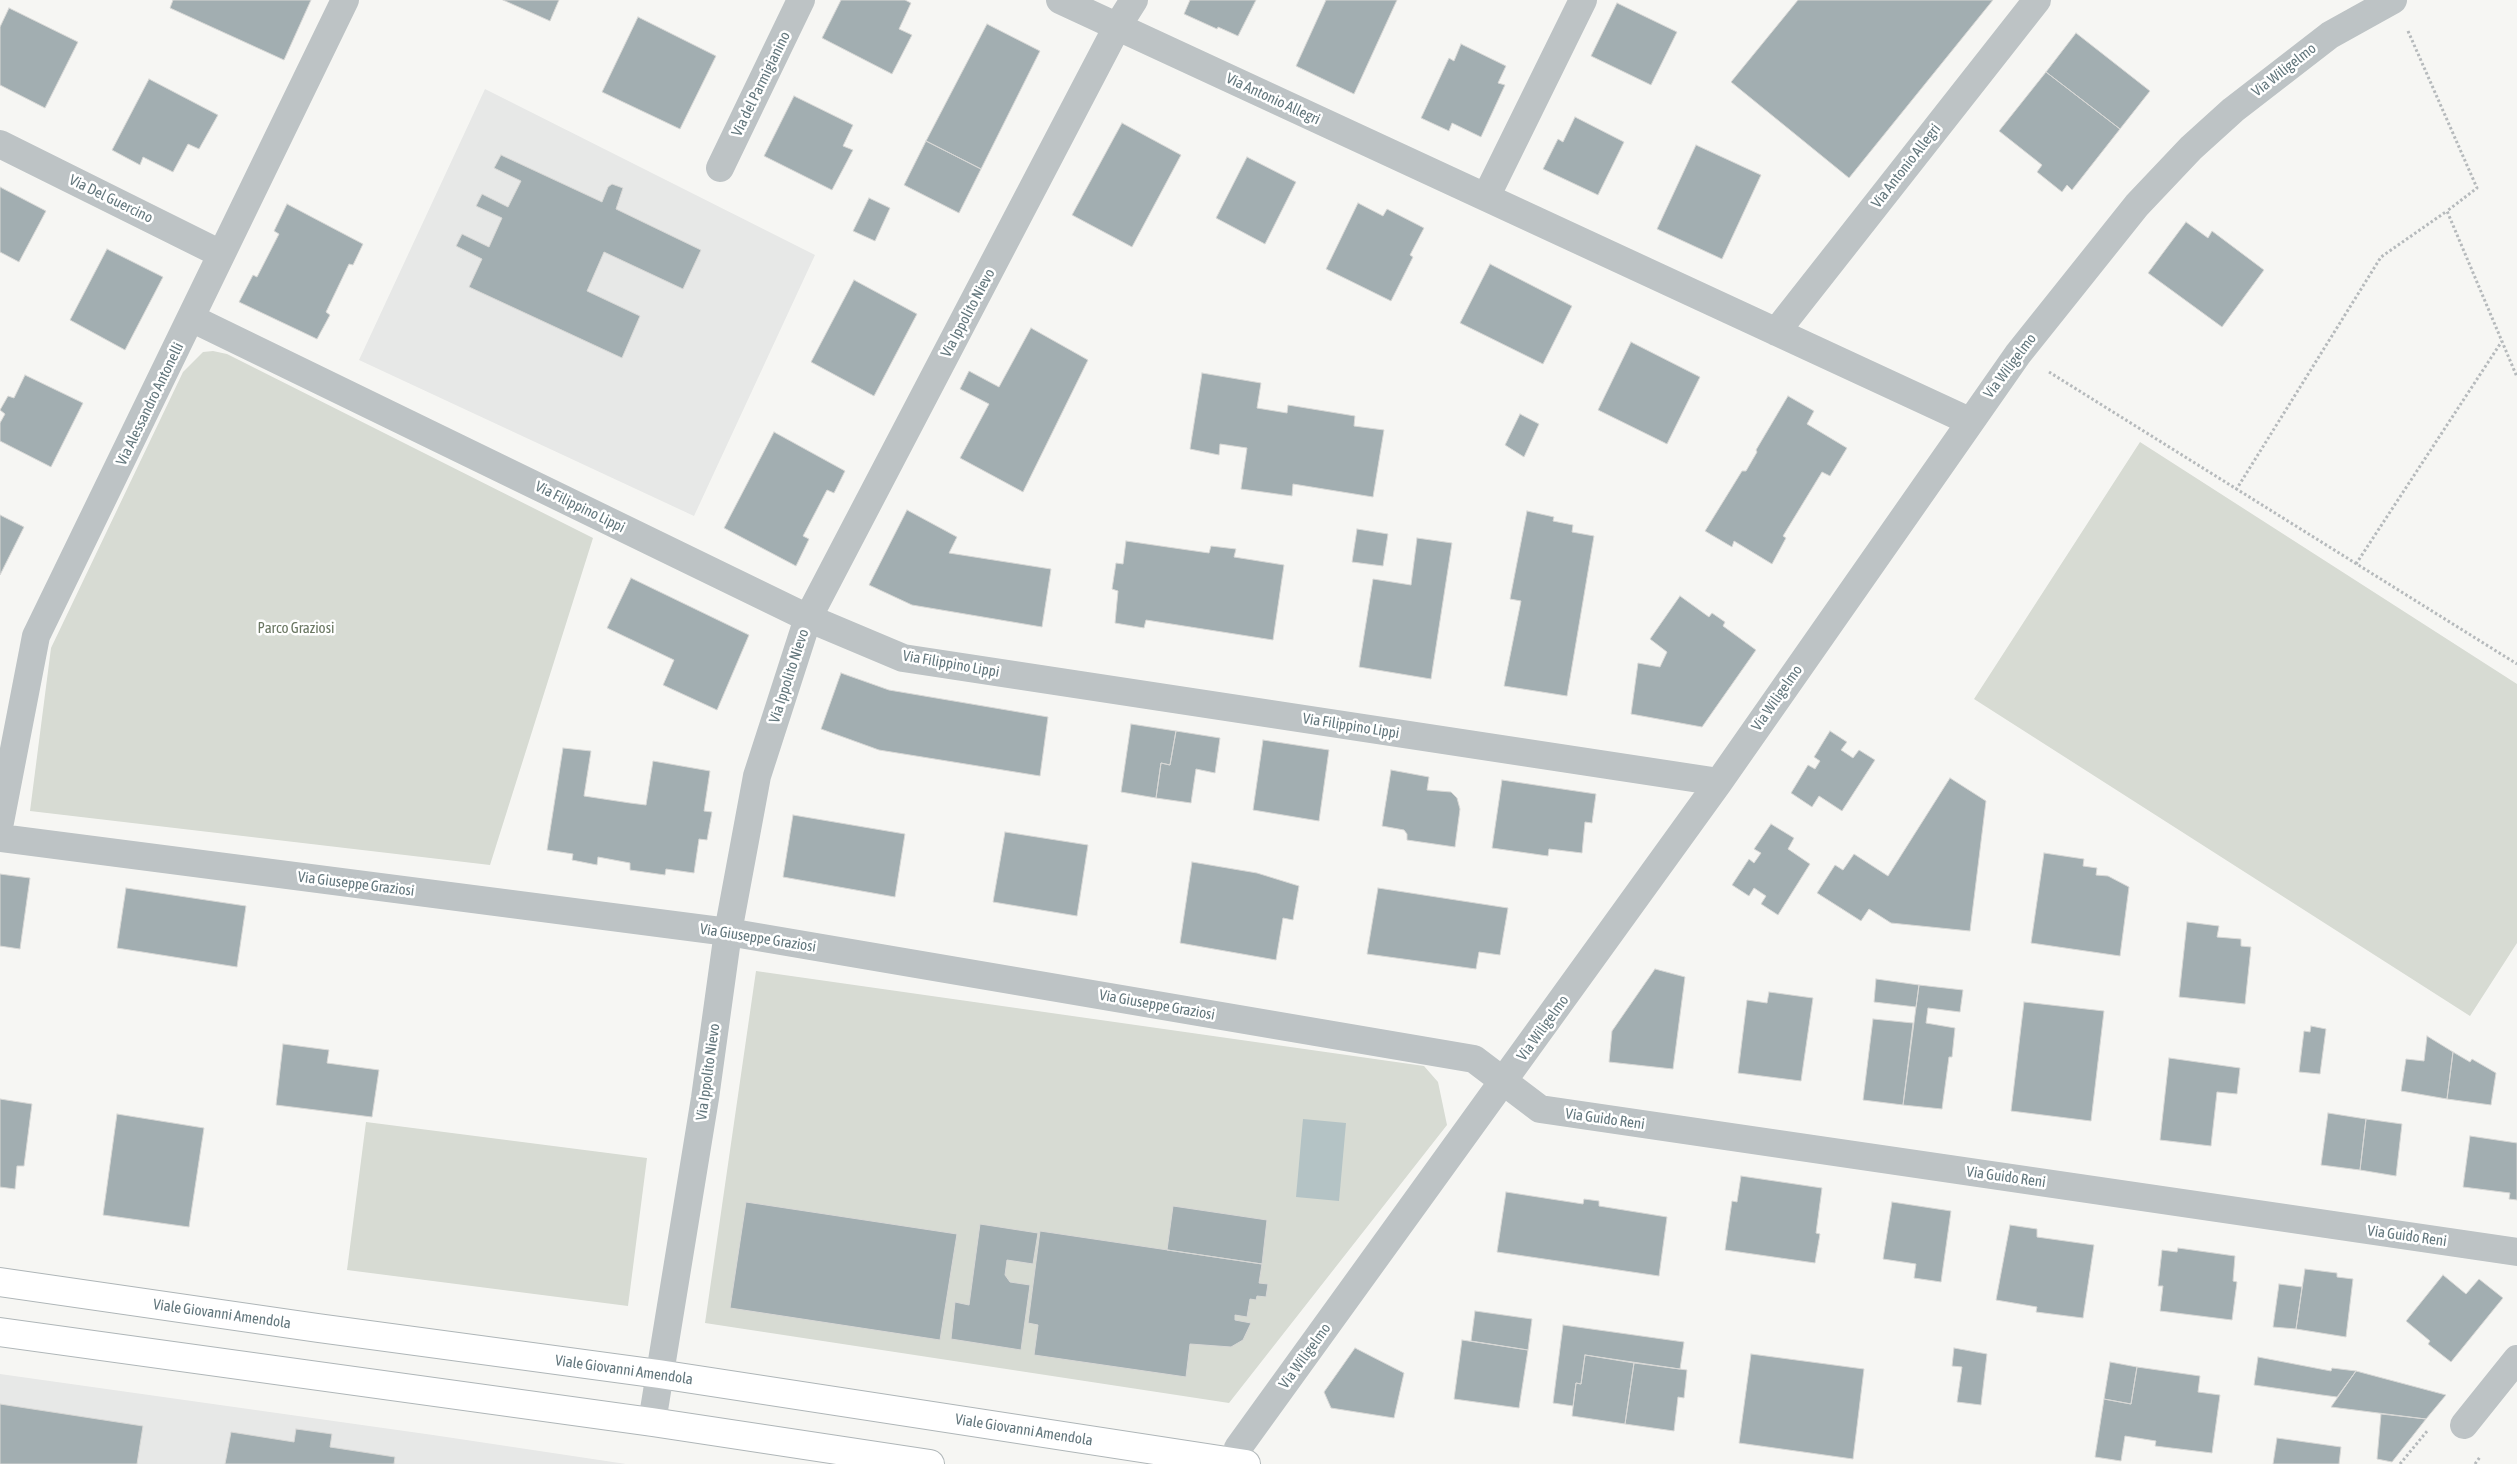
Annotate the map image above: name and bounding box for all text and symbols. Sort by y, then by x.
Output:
street label: Via del Parmigianino [728,29,794,139]
street label: Via Wiligelmo [2248,39,2320,101]
street label: Via Antonio Allegri [1223,69,1323,129]
street label: Via Antonio Allegri [1868,120,1944,212]
street label: Via Del Guercino [66,171,156,227]
street label: Via Ippolito Nievo [937,266,999,360]
street label: Via Wiligelmo [1980,330,2040,402]
street label: Via Alessandro Antonelli [112,340,188,468]
street label: Via Filippino Lippi [532,477,628,537]
park label: Parco Graziosi [258,619,334,637]
street label: Via Ippolito Nievo [765,627,813,725]
street label: Via Filippino Lippi [901,647,1001,681]
street label: Via Wiligelmo [1748,662,1806,734]
street label: Via Filippino Lippi [1301,709,1401,743]
street label: Via Giuseppe Graziosi [297,868,415,900]
street label: Via Giuseppe Graziosi [699,920,817,956]
street label: Via Giuseppe Graziosi [1098,986,1216,1024]
street label: Via Wiligelmo [1513,992,1573,1064]
street label: Via Ippolito Nievo [692,1022,724,1122]
street label: Via Guido Reni [1564,1105,1646,1133]
street label: Via Guido Reni [1965,1163,2047,1191]
street label: Via Guido Reni [2366,1222,2448,1250]
street label: Viale Giovanni Amendola [152,1295,292,1333]
street label: Via Wiligelmo [1275,1320,1335,1392]
street label: Viale Giovanni Amendola [554,1351,694,1389]
street label: Viale Giovanni Amendola [954,1410,1094,1450]

